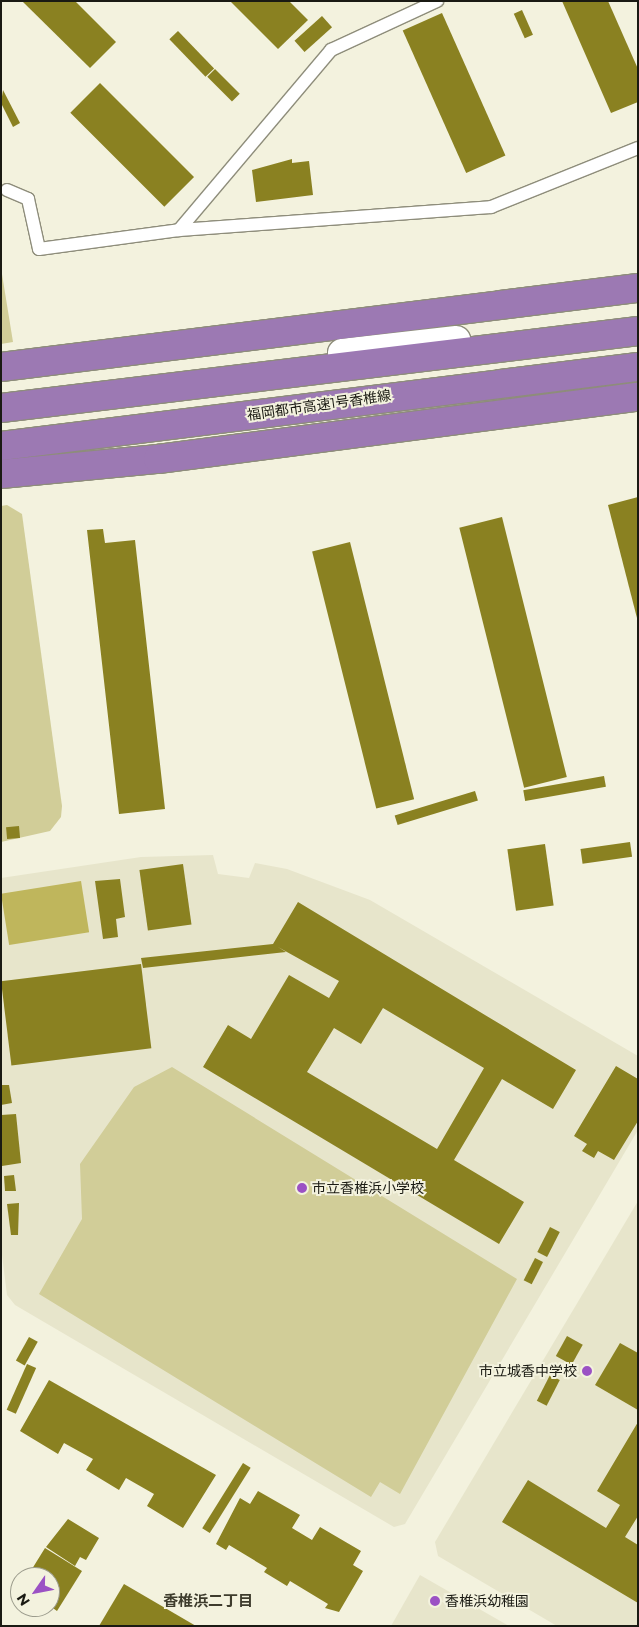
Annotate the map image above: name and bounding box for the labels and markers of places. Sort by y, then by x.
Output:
place label: 市立香椎浜小学校 [312,1180,424,1196]
marker: 市立香椎浜小学校 [296,1182,308,1194]
place label: 市立城香中学校 [479,1363,577,1379]
marker: 市立城香中学校 [581,1365,593,1377]
place label: 香椎浜幼稚園 [445,1593,529,1609]
marker: 香椎浜幼稚園 [429,1595,441,1607]

